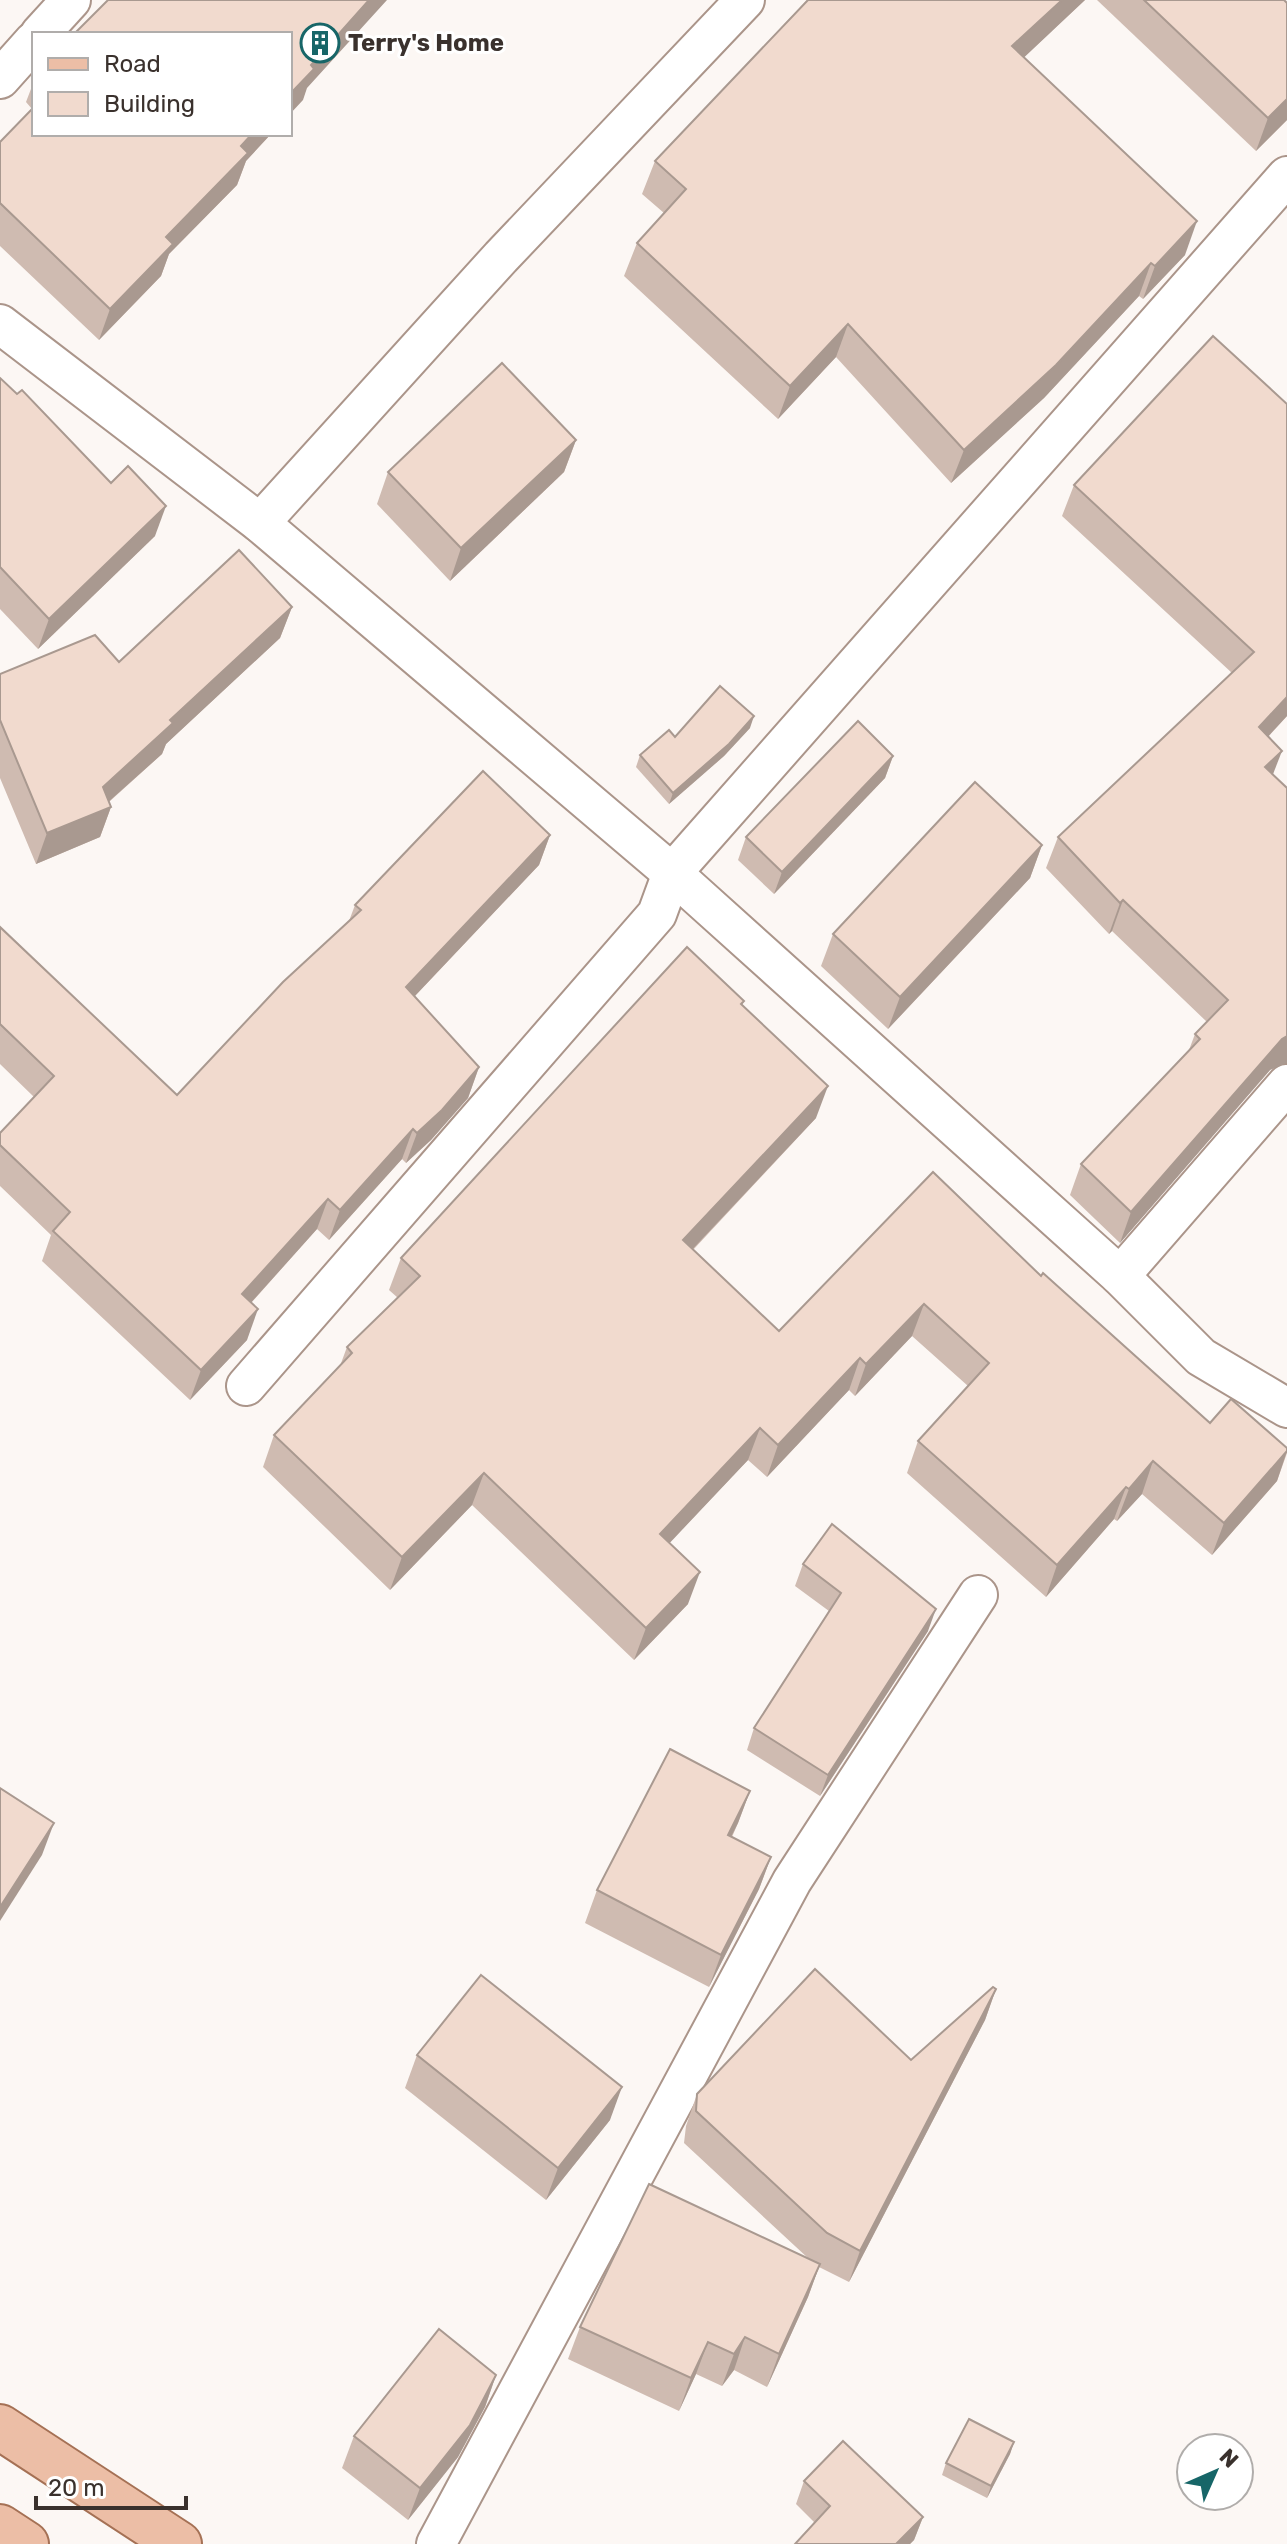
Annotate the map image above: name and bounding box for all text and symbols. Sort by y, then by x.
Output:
building icon: Terry's Home [299,22,341,64]
place label: Terry's Home [348,29,504,57]
legend [32,32,292,136]
text: Road [104,50,161,78]
text: Building [104,90,195,118]
north arrow [1175,2432,1255,2512]
text: N [1214,2443,1244,2473]
scale bar [36,2460,186,2510]
text: 20 m [48,2474,105,2502]

